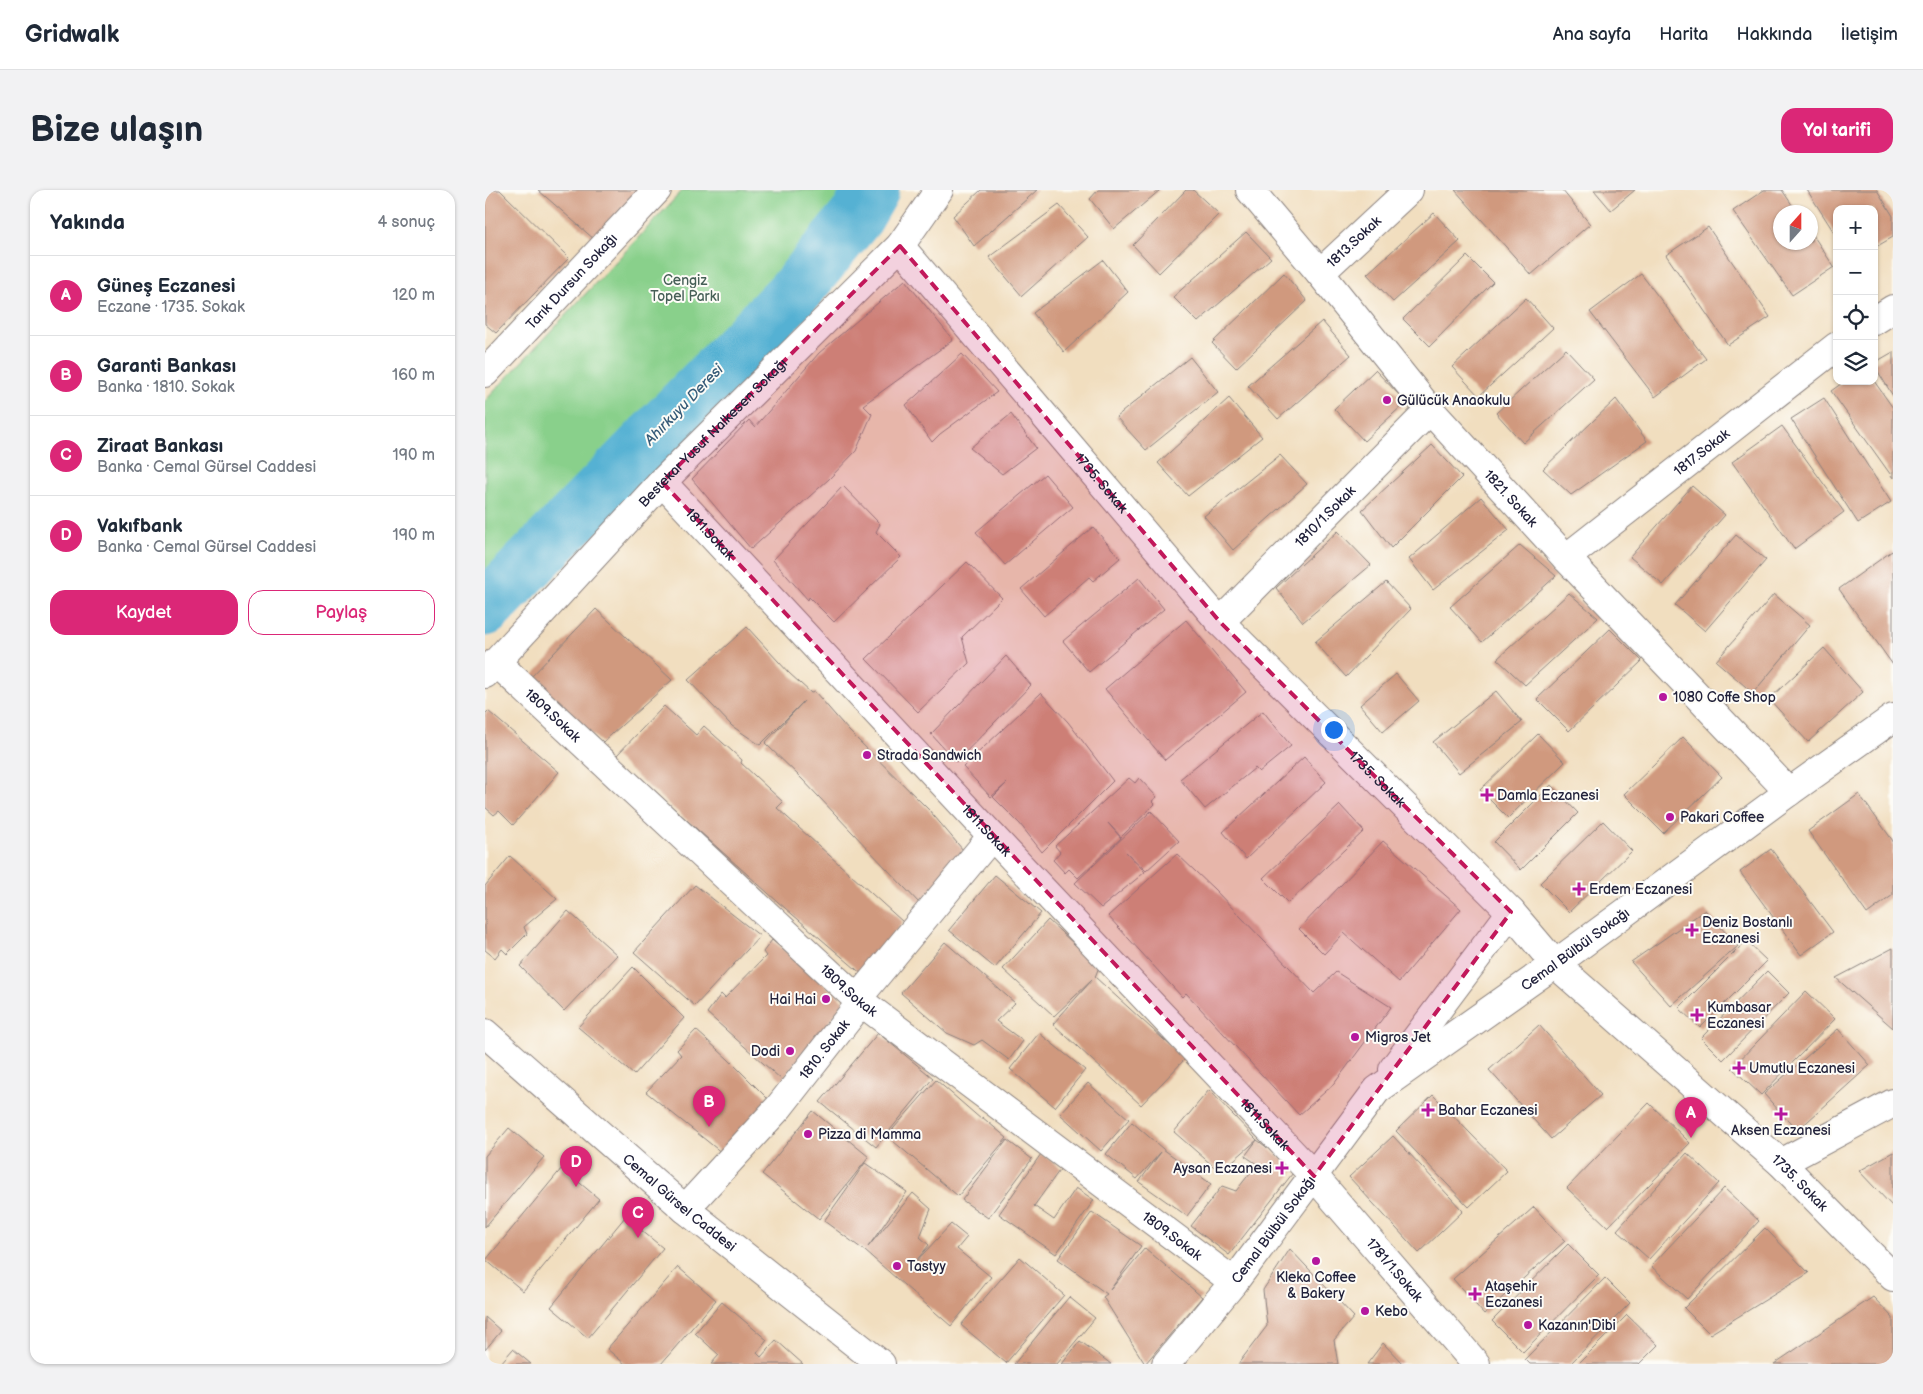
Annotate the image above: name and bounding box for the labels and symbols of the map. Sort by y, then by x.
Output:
north arrow [1773,205,1818,250]
street label: 1813.Sokak [1323,212,1384,271]
street label: Tarık Dursun Sokağı [522,230,620,333]
park label: Cengiz Topel Parkı [650,272,720,305]
street label: Bestekar Yusuf Nalkesen Sokağı [635,354,790,510]
water label: Ahırkuyu Deresi [640,359,728,450]
place label: Gülücük Anaokulu [1397,392,1510,409]
marker: Gülücük Anaokulu [1381,394,1393,406]
street label: 1817.Sokak [1670,425,1733,479]
street label: 1735. Sokak [1071,450,1132,516]
street label: 1821. Sokak [1481,466,1541,530]
street label: 1810/1.Sokak [1291,482,1359,550]
street label: 1811.Sokak [682,504,739,564]
street label: 1809.Sokak [521,685,585,746]
place label: 1080 Coffe Shop [1673,689,1776,706]
marker: 1080 Coffe Shop [1657,691,1669,703]
your location [1321,717,1347,743]
place label: Strada Sandwich [877,747,982,764]
street label: 1735. Sokak [1346,747,1409,811]
marker: Strada Sandwich [861,749,873,761]
place label: Damla Eczanesi [1497,787,1599,804]
marker: Damla Eczanesi [1481,789,1493,801]
street label: 1811.Sokak [958,801,1015,860]
place label: Pakari Coffee [1680,809,1764,826]
marker: Pakari Coffee [1664,811,1676,823]
place label: Erdem Eczanesi [1589,881,1692,898]
marker: Erdem Eczanesi [1573,883,1585,895]
street label: Cemal Bülbül Sokağı [1517,904,1633,994]
place label: Deniz Bostanlı Eczanesi [1702,914,1793,947]
marker: Deniz Bostanlı Eczanesi [1686,924,1698,936]
street label: 1809.Sokak [817,961,881,1020]
place label: Hai Hai [769,991,816,1008]
marker: Hai Hai [820,993,832,1005]
place label: Kumbasar Eczanesi [1707,999,1772,1032]
marker: Kumbasar Eczanesi [1691,1009,1703,1021]
street label: 1810. Sokak [796,1016,853,1083]
place label: Migros Jet [1365,1029,1432,1046]
marker: Migros Jet [1349,1031,1361,1043]
place label: Dodi [751,1043,780,1060]
marker: Dodi [784,1045,796,1057]
place label: Umutlu Eczanesi [1749,1060,1855,1077]
marker: Umutlu Eczanesi [1733,1062,1745,1074]
pin: B [693,1086,725,1127]
street label: 1811.Sokak [1236,1095,1294,1154]
pin: A [1675,1097,1707,1138]
place label: Bahar Eczanesi [1438,1102,1538,1119]
marker: Bahar Eczanesi [1422,1104,1434,1116]
marker: Aksen Eczanesi [1775,1108,1787,1120]
place label: Aksen Eczanesi [1731,1122,1831,1139]
place label: Pizza di Mamma [818,1126,921,1143]
marker: Pizza di Mamma [802,1128,814,1140]
pin: D [560,1146,592,1187]
street label: Cemal Gürsel Caddesi [620,1150,740,1254]
street label: 1735. Sokak [1768,1150,1832,1215]
place label: Aysan Eczanesi [1173,1160,1272,1177]
marker: Aysan Eczanesi [1276,1162,1288,1174]
street label: Cemal Bülbül Sokağı [1227,1172,1319,1287]
pin: C [622,1197,654,1238]
street label: 1809.Sokak [1139,1208,1206,1264]
street label: 1781/1.Sokak [1363,1235,1427,1305]
marker: Kleka Coffee & Bakery [1310,1255,1322,1267]
place label: Tastyy [907,1258,946,1275]
marker: Tastyy [891,1260,903,1272]
place label: Kleka Coffee & Bakery [1276,1269,1356,1302]
place label: Ataşehir Eczanesi [1485,1278,1543,1311]
marker: Ataşehir Eczanesi [1469,1288,1481,1300]
place label: Kebo [1375,1303,1408,1320]
marker: Kebo [1359,1305,1371,1317]
place label: Kazanın'Dibi [1538,1317,1616,1334]
marker: Kazanın'Dibi [1522,1319,1534,1331]

